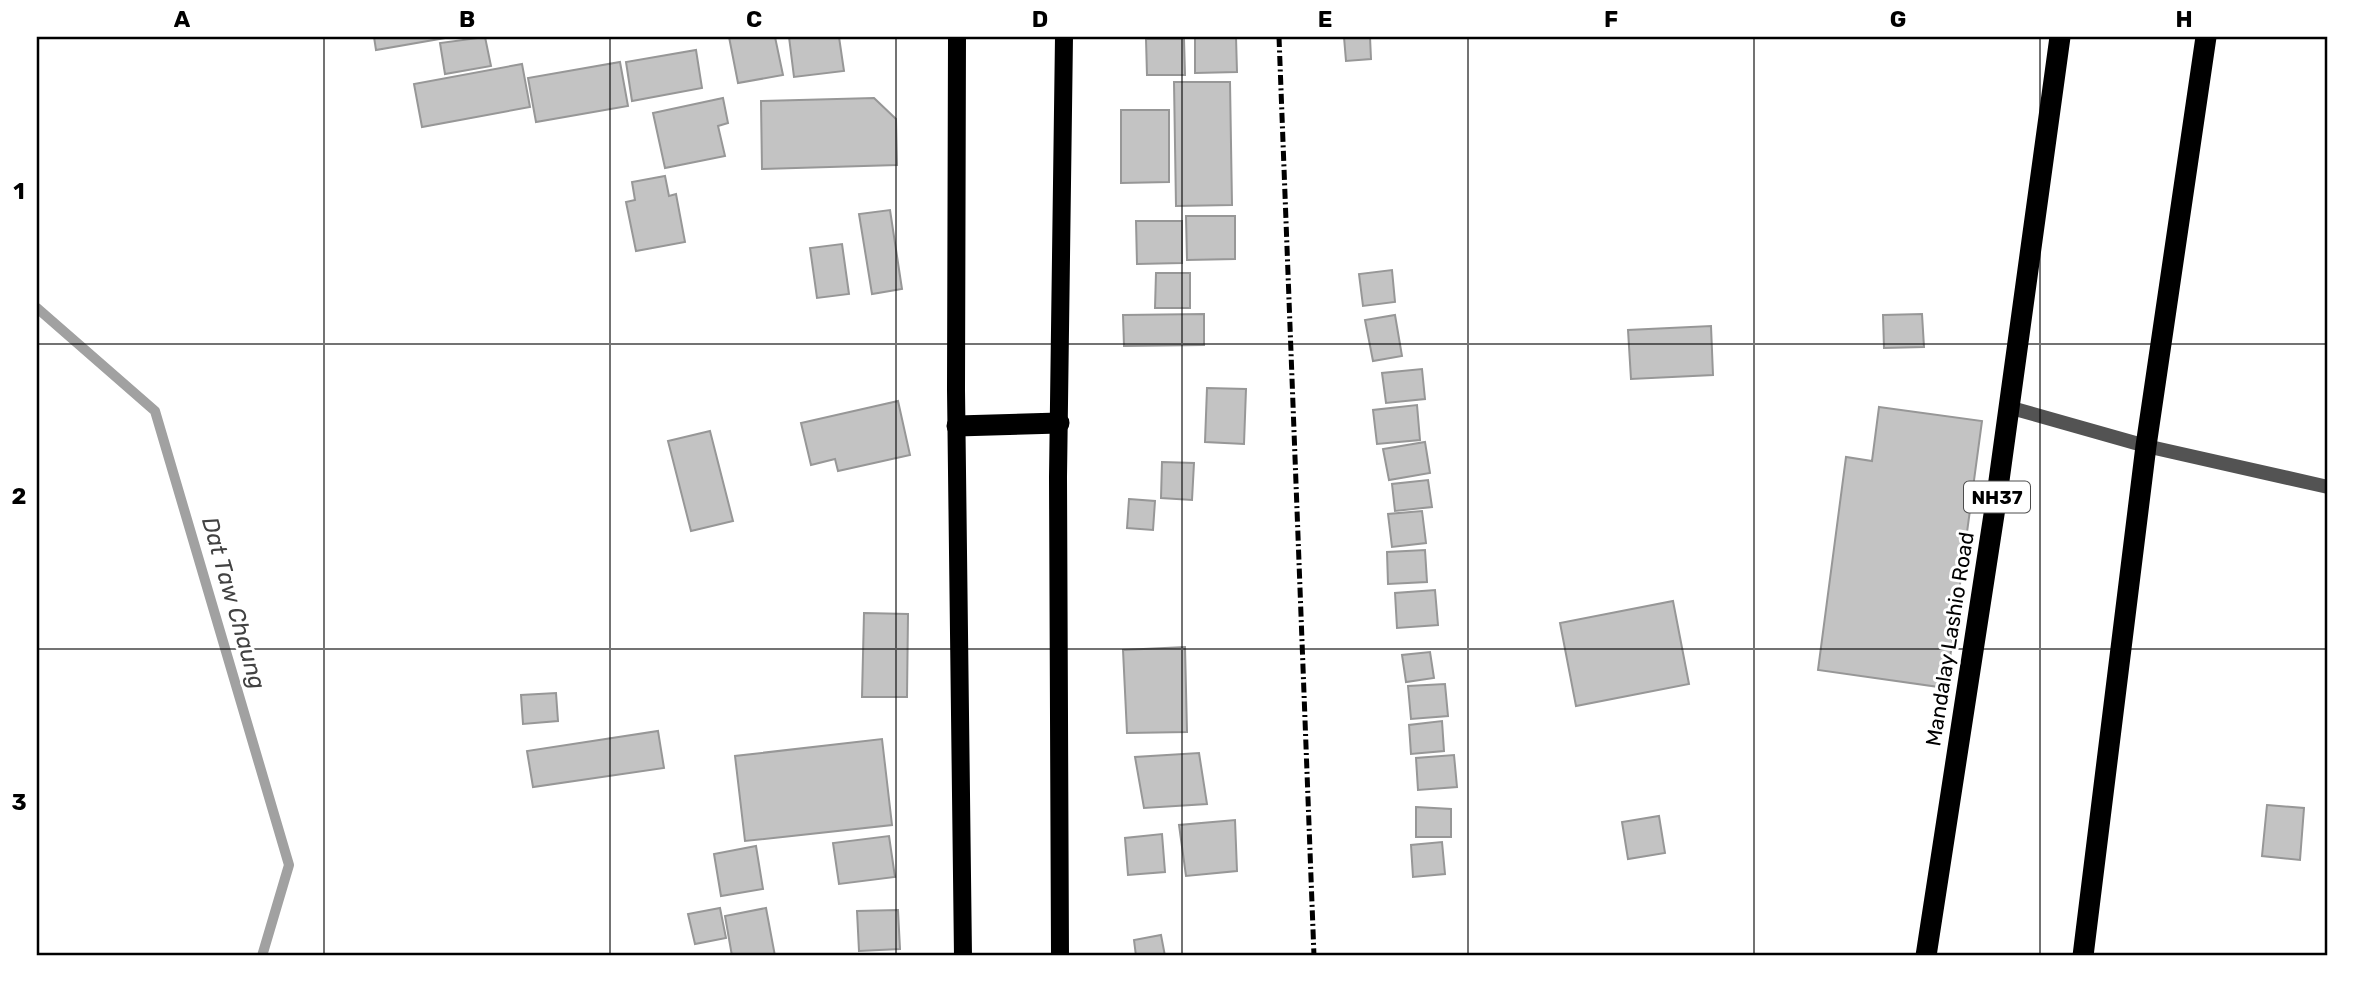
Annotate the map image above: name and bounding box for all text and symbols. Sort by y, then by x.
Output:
text: A [174,5,191,33]
text: B [459,5,475,33]
text: C [746,5,762,33]
text: D [1032,5,1048,33]
text: E [1318,5,1332,33]
text: F [1604,5,1618,33]
text: G [1890,5,1906,33]
text: H [2175,5,2193,33]
text: 1 [13,177,25,205]
text: 2 [12,482,26,510]
road number: NH37 [1964,482,2030,512]
water label: Dat Taw Chaung [196,514,272,692]
street label: Mandalay Lashio Road [1920,530,1979,748]
text: 3 [11,788,27,816]

